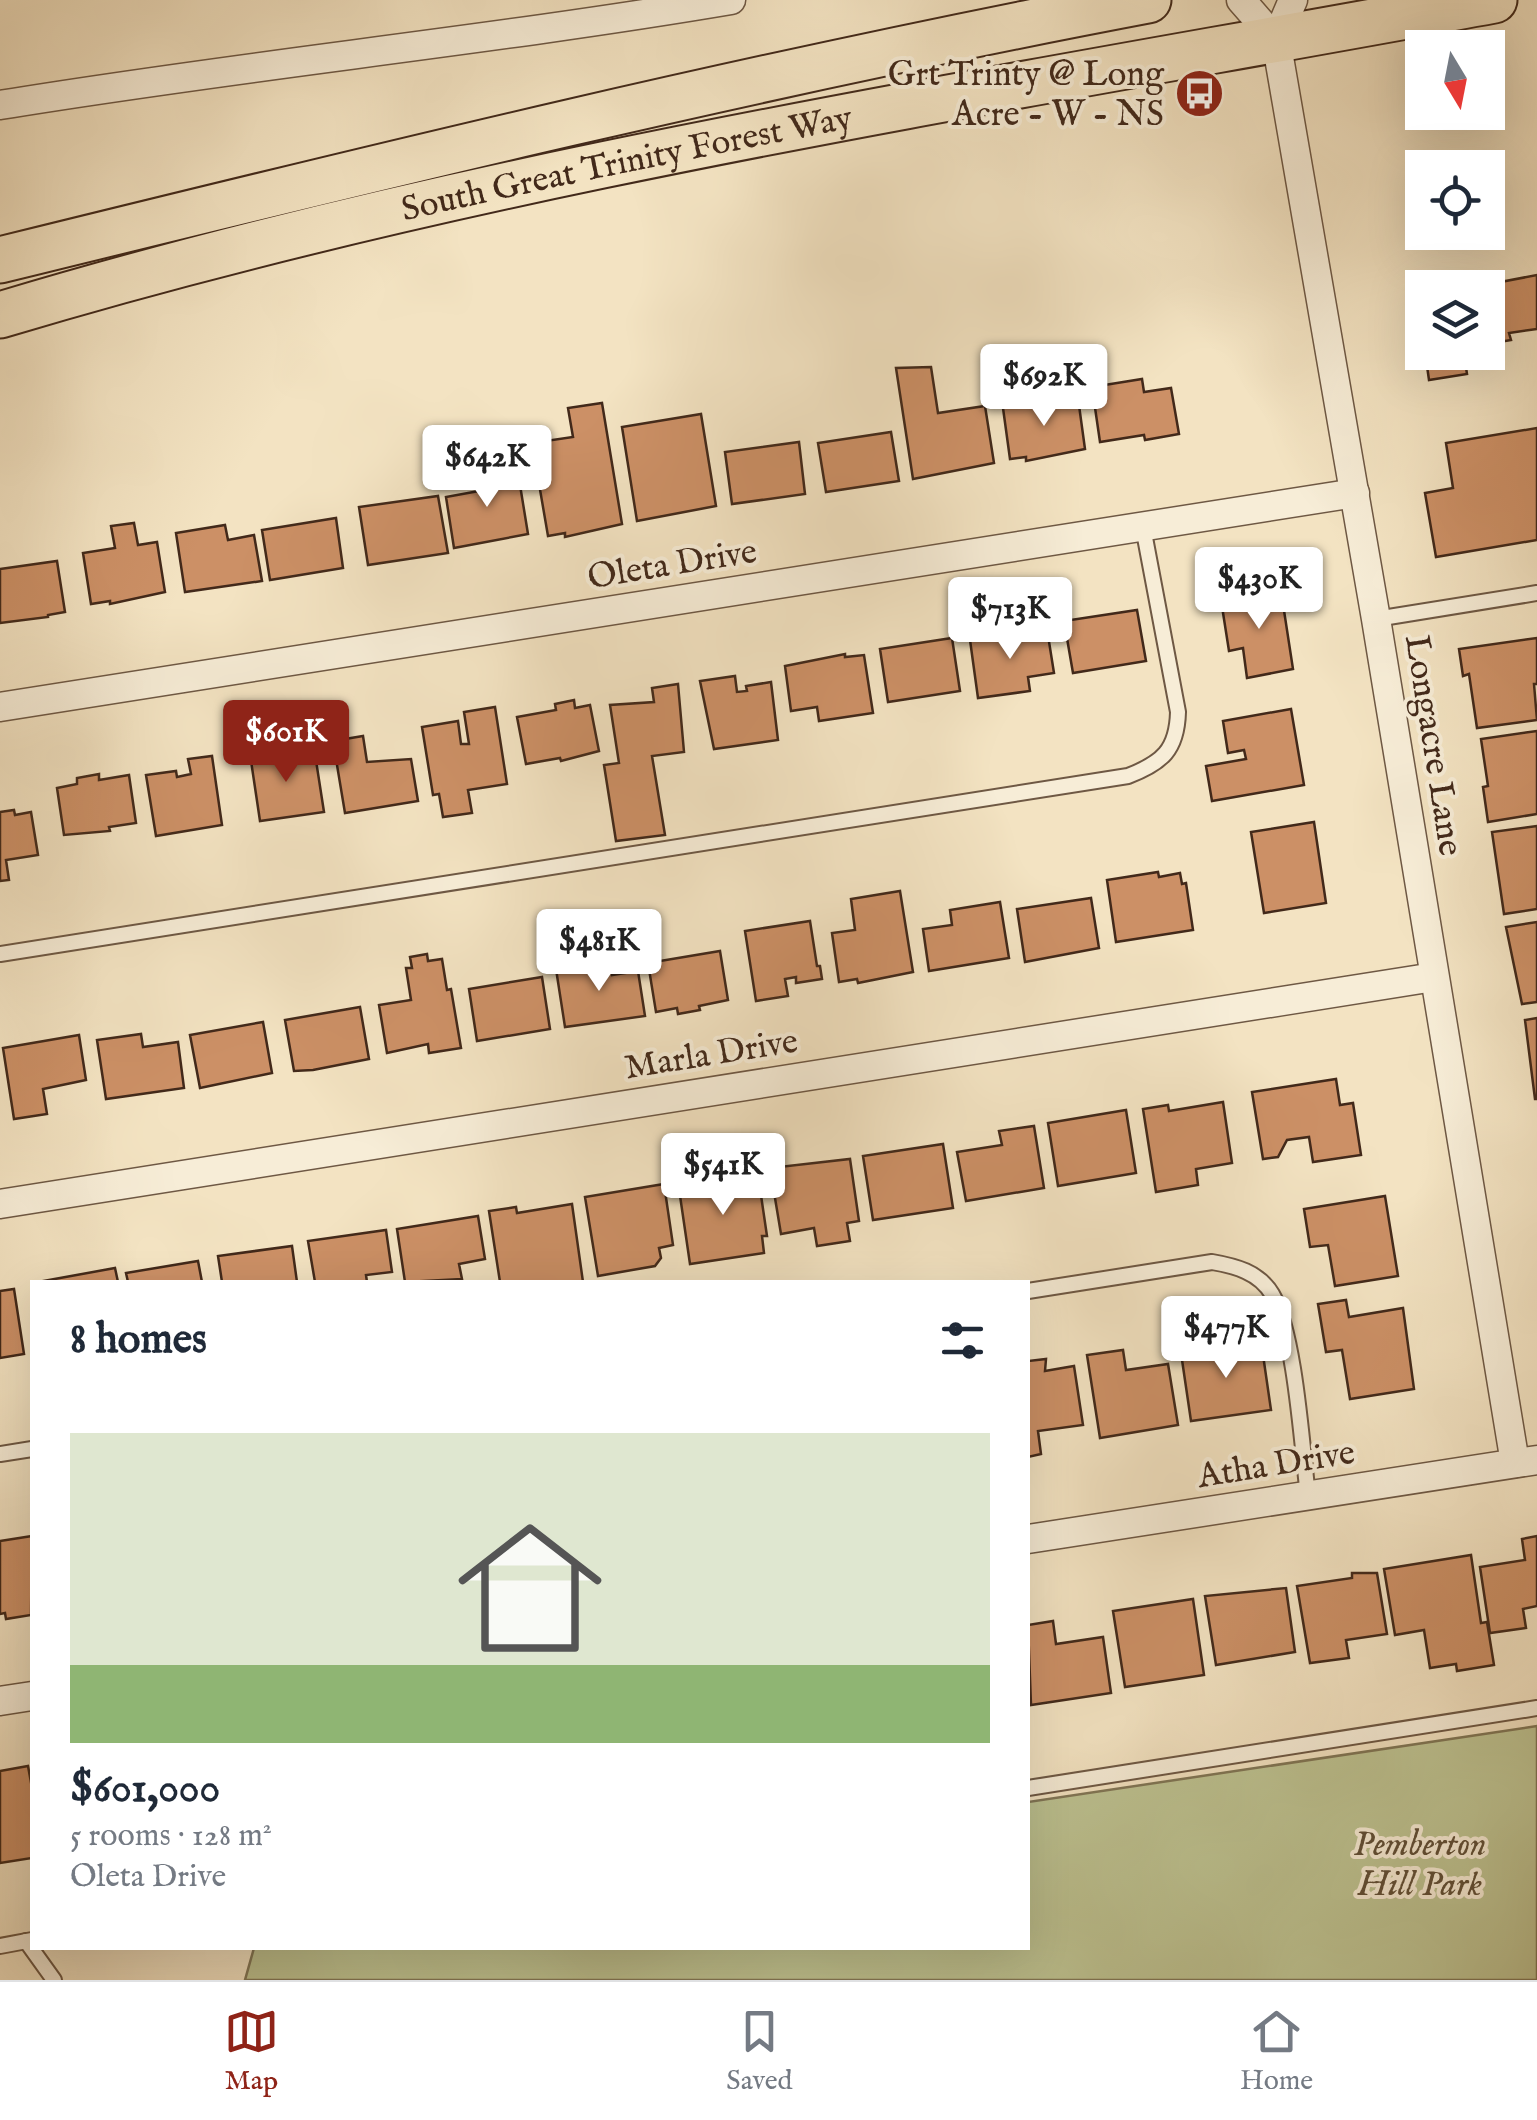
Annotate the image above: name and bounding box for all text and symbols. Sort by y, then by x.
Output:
north arrow [1405,30,1505,130]
map controls [1405,30,1505,370]
place label: Grt Trinty @ Long Acre - W - NS [888,53,1165,138]
bus stop icon: Grt Trinty @ Long Acre - W - NS [1173,67,1225,119]
street label: South Great Trinity Forest Way [397,96,857,233]
button: locate [1405,150,1505,250]
button: layers [1405,270,1505,370]
pin: $692K [974,344,1114,429]
text: $692K [1002,356,1086,397]
pin: $642K [417,425,557,510]
text: $642K [444,437,530,478]
street label: Oleta Drive [585,530,760,601]
pin: $430K [1189,547,1329,632]
text: $430K [1217,559,1301,600]
pin: $713K [940,577,1080,662]
text: $713K [970,589,1050,630]
street label: Longacre Lane [1393,632,1472,859]
pin: $601K [216,700,356,785]
text: $601K [245,712,327,753]
pin: $481K [529,909,669,994]
text: $481K [558,921,640,962]
street label: Marla Drive [622,1020,801,1091]
pin: $541K [653,1133,793,1218]
text: $541K [683,1145,763,1186]
pin: $477K [1156,1296,1296,1381]
text: $477K [1183,1308,1269,1349]
icon: filters [935,1313,990,1368]
text: 8 homes [70,1314,207,1367]
street label: Atha Drive [1194,1431,1358,1500]
icon: home [440,1498,620,1678]
text: $601,000 [70,1763,220,1816]
text: 5 rooms · 128 m² [70,1816,272,1857]
park label: Pemberton Hill Park [1354,1823,1486,1908]
text: Oleta Drive [70,1857,226,1898]
tab: Map [224,2004,279,2099]
tab: Saved [726,2004,793,2099]
tab: Home [1240,2004,1313,2099]

